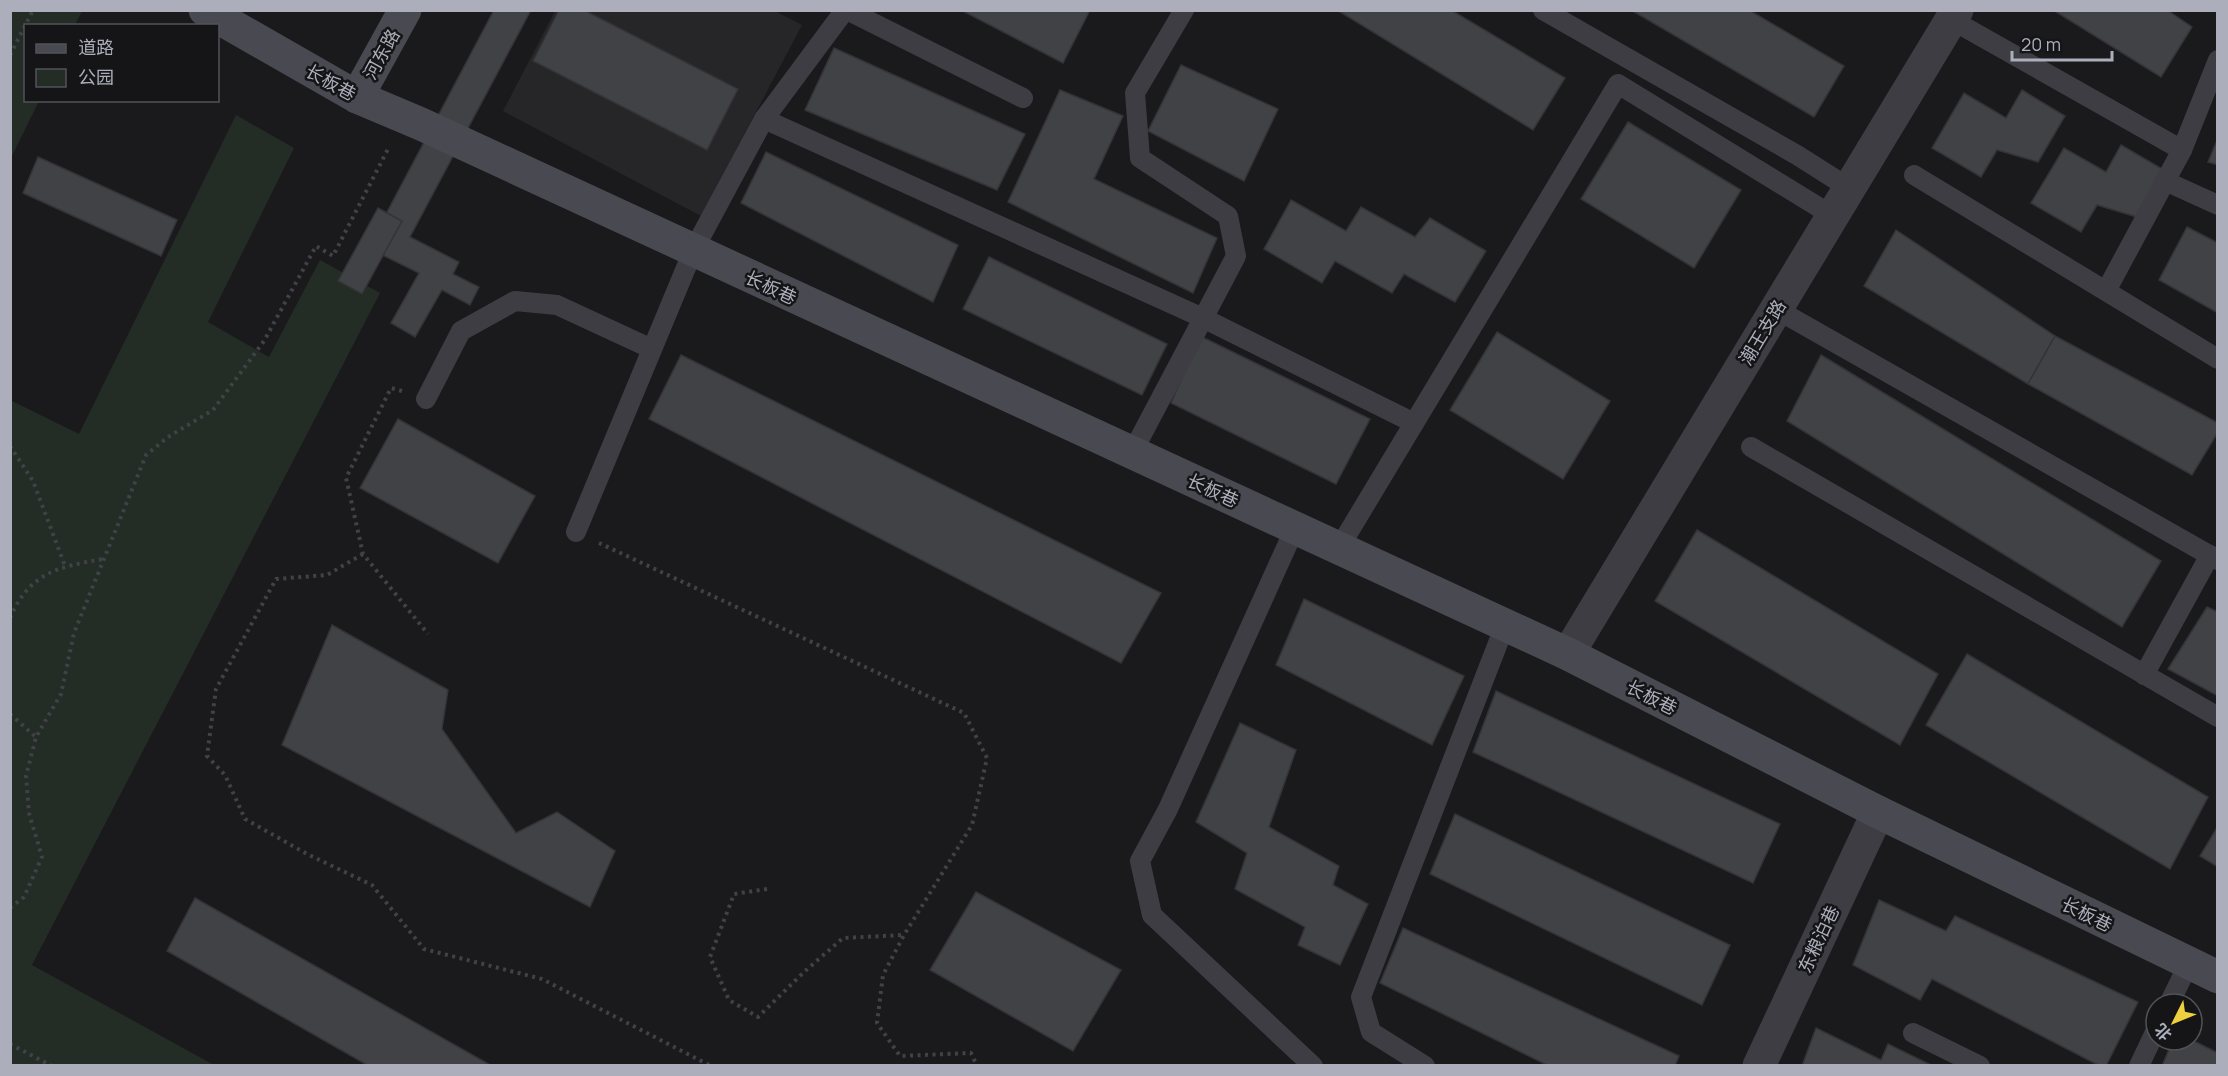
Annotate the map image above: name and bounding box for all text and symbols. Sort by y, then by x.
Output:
legend [24,24,219,102]
scale bar [2012,24,2112,62]
street label: 河东路 [357,25,405,83]
text: 20 m [2021,32,2061,56]
text: 道路 [78,35,114,59]
street label: 长板巷 [302,58,360,106]
text: 公园 [78,65,114,89]
street label: 长板巷 [741,265,801,309]
street label: 潮王支路 [1733,295,1791,369]
street label: 长板巷 [1183,468,1243,512]
street label: 长板巷 [1622,674,1682,720]
street label: 长板巷 [2057,891,2117,937]
street label: 东粮泊巷 [1792,901,1844,977]
north arrow [2144,992,2204,1052]
text: 北 [2150,1019,2177,1046]

